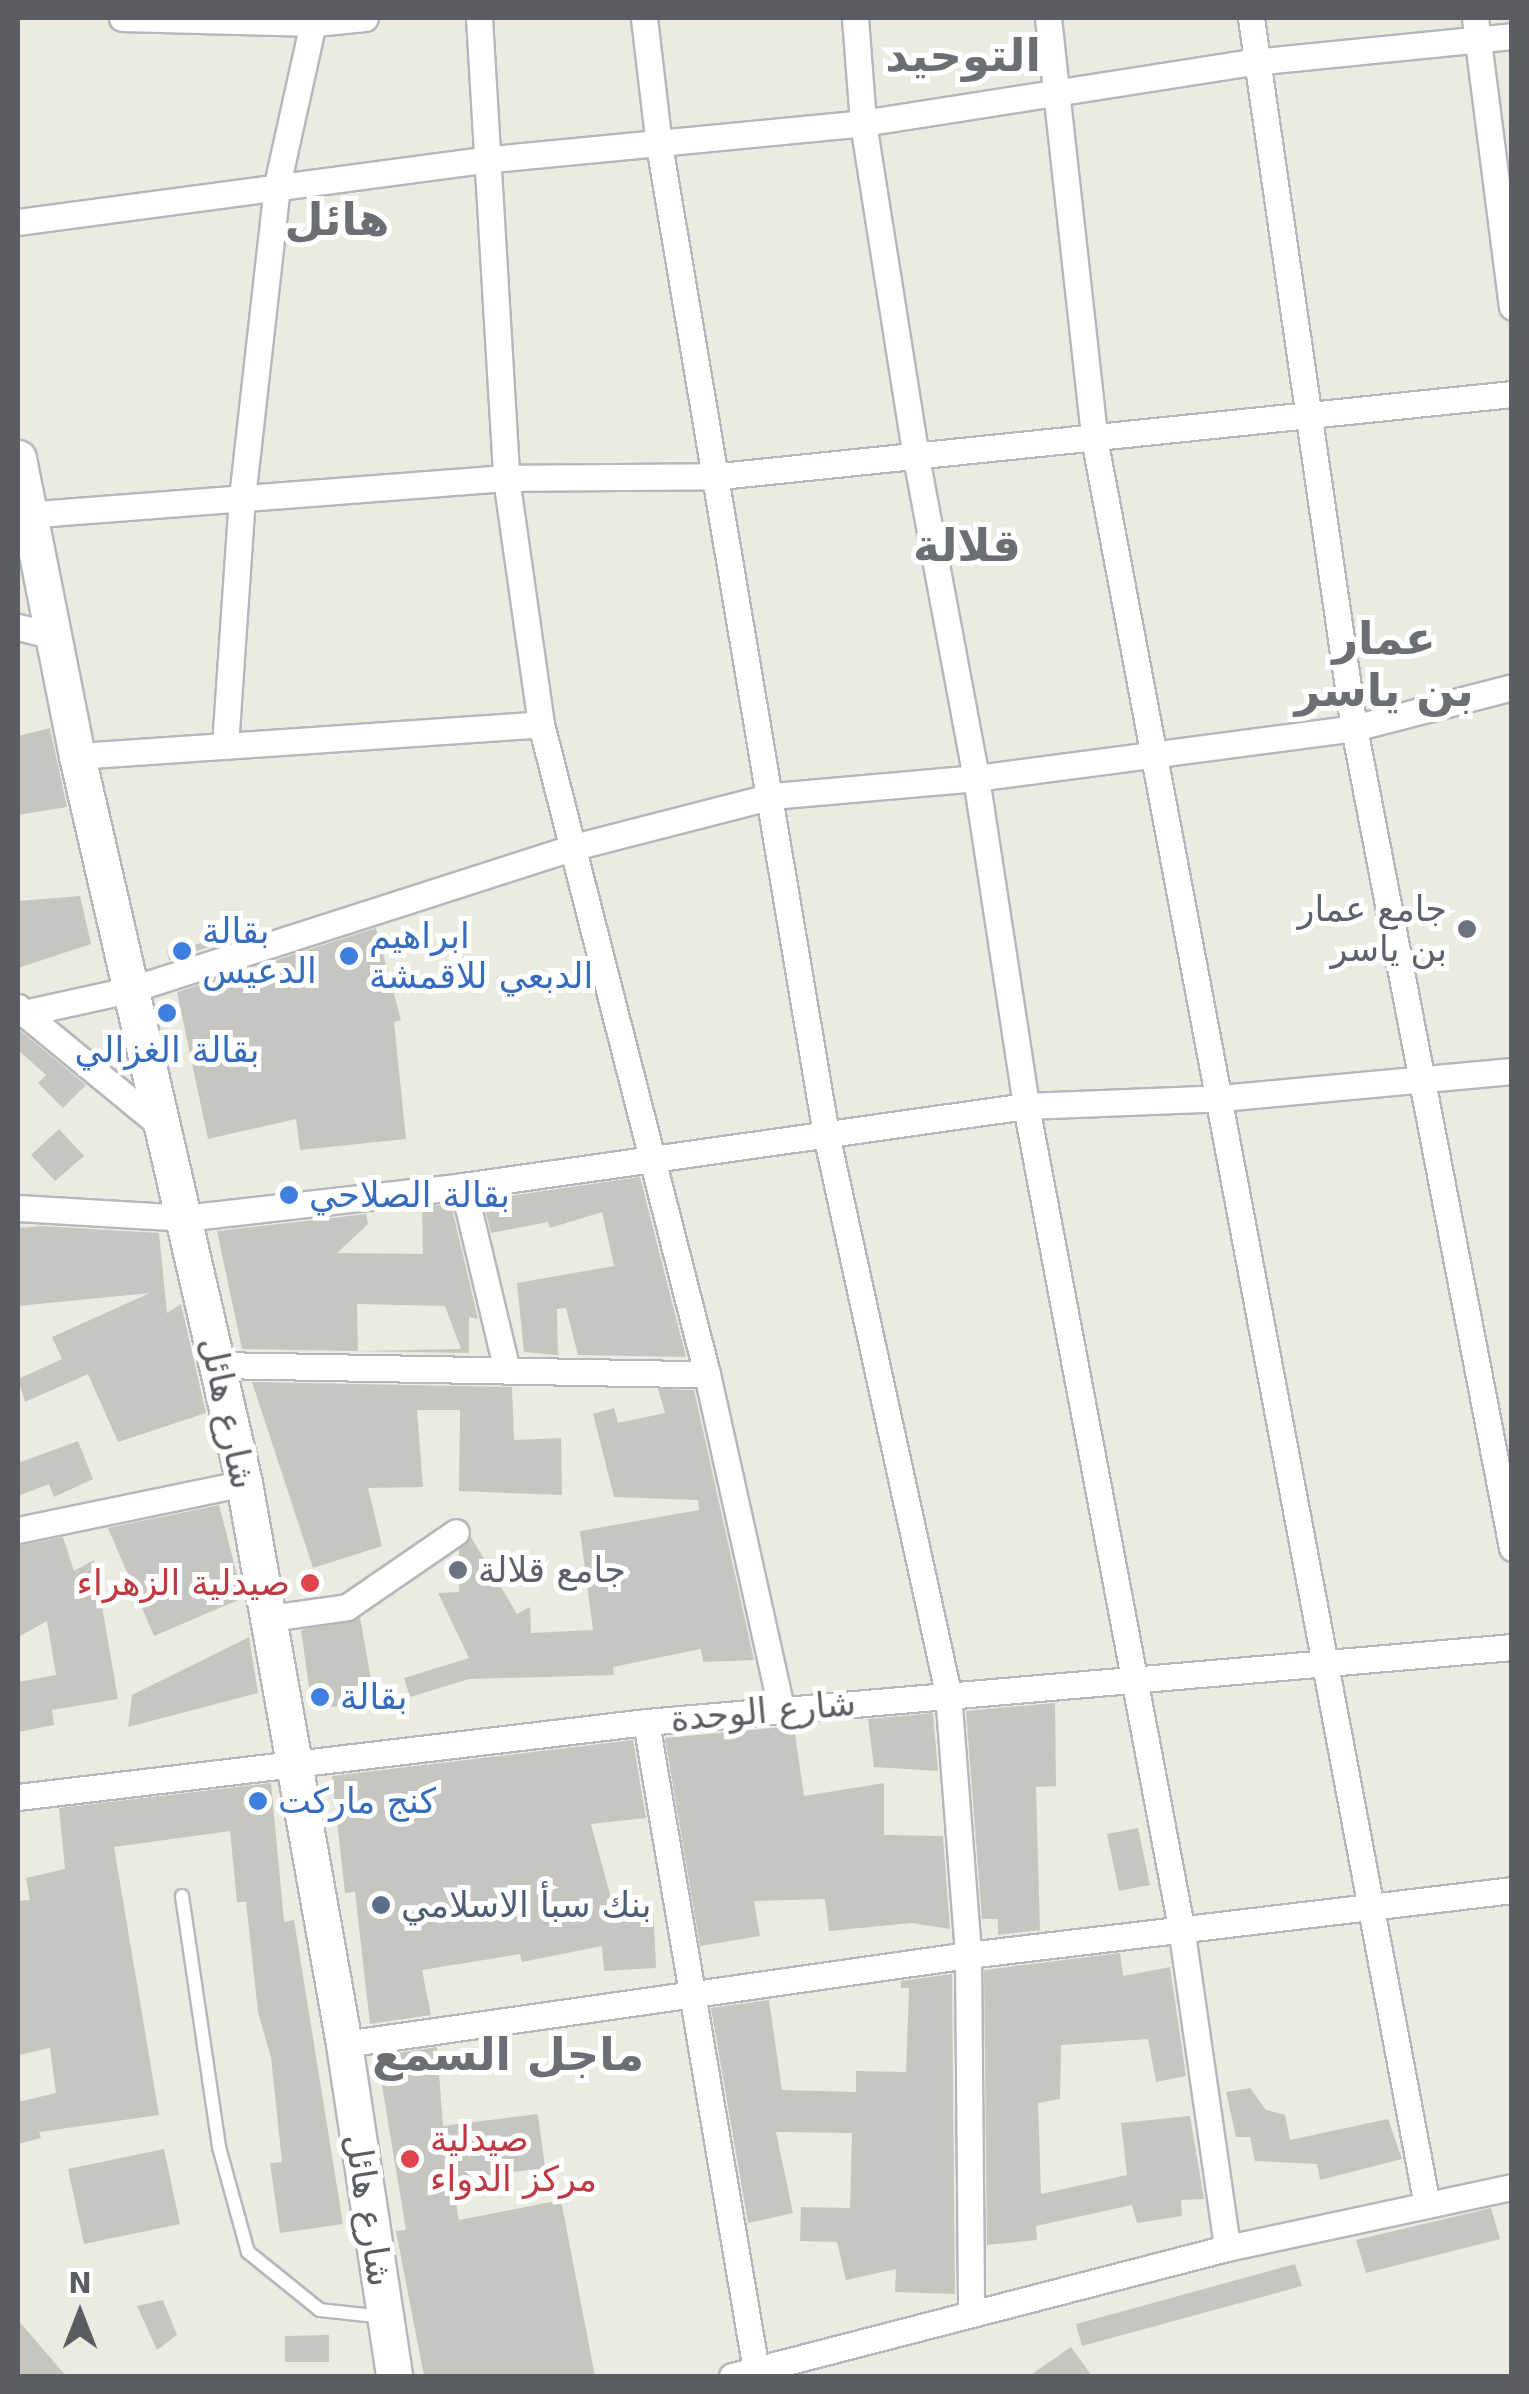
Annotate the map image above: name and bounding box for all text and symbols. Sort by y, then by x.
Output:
district label: التوحيد [885,29,1041,83]
district label: هائل [284,193,390,247]
district label: قلالة [913,519,1021,573]
district label: عمار بن ياسر [1294,612,1474,718]
place label: جامع عمار بن ياسر [1298,888,1447,970]
place label: بقالة الدعيس [202,910,317,992]
place label: ابراهيم الدبعي للاقمشة [369,915,593,997]
marker: جامع عمار بن ياسر [1456,918,1478,940]
marker: بقالة الدعيس [171,940,193,962]
marker: ابراهيم الدبعي للاقمشة [338,945,360,967]
marker: بقالة الغزالي [156,1002,178,1024]
place label: بقالة الغزالي [75,1029,259,1071]
place label: بقالة الصلاحي [309,1174,510,1216]
marker: بقالة الصلاحي [278,1184,300,1206]
street label: شارع هائل [191,1333,265,1493]
place label: جامع قلالة [478,1549,626,1591]
marker: جامع قلالة [447,1559,469,1581]
place label: صيدلية الزهراء [77,1562,290,1604]
marker: صيدلية الزهراء [299,1572,321,1594]
place label: بقالة [340,1676,408,1718]
street label: شارع الوحدة [669,1682,857,1740]
marker: بقالة [309,1686,331,1708]
place label: كنج ماركت [278,1780,436,1822]
marker: كنج ماركت [247,1790,269,1812]
place label: بنك سبأ الاسلامي [401,1884,651,1926]
marker: بنك سبأ الاسلامي [370,1894,392,1916]
district label: ماجل السمع [372,2028,644,2082]
place label: صيدلية مركز الدواء [430,2118,597,2200]
street label: شارع هائل [336,2131,402,2289]
marker: صيدلية مركز الدواء [399,2148,421,2170]
north arrow [30,2264,130,2364]
text: N [68,2267,92,2300]

